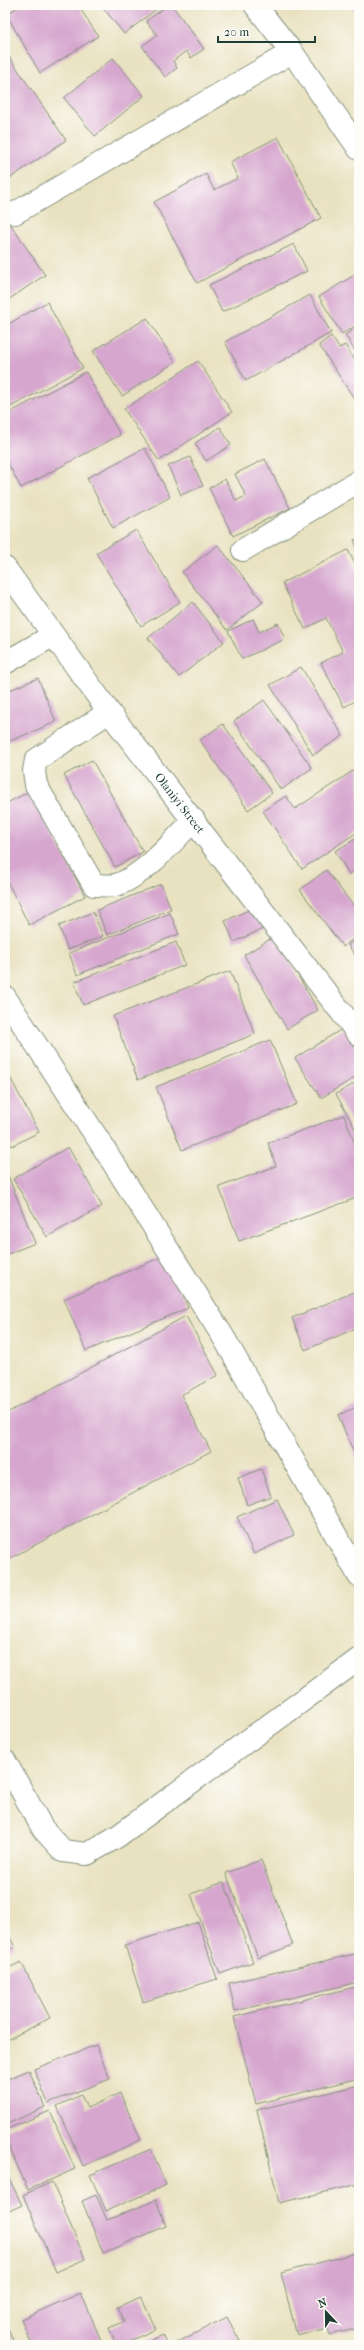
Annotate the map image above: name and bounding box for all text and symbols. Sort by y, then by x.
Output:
scale bar [218,18,315,44]
text: 20 m [224,25,249,39]
street label: Olaniyi Street [152,770,208,837]
north arrow [306,2292,346,2332]
text: N [316,2295,329,2311]

